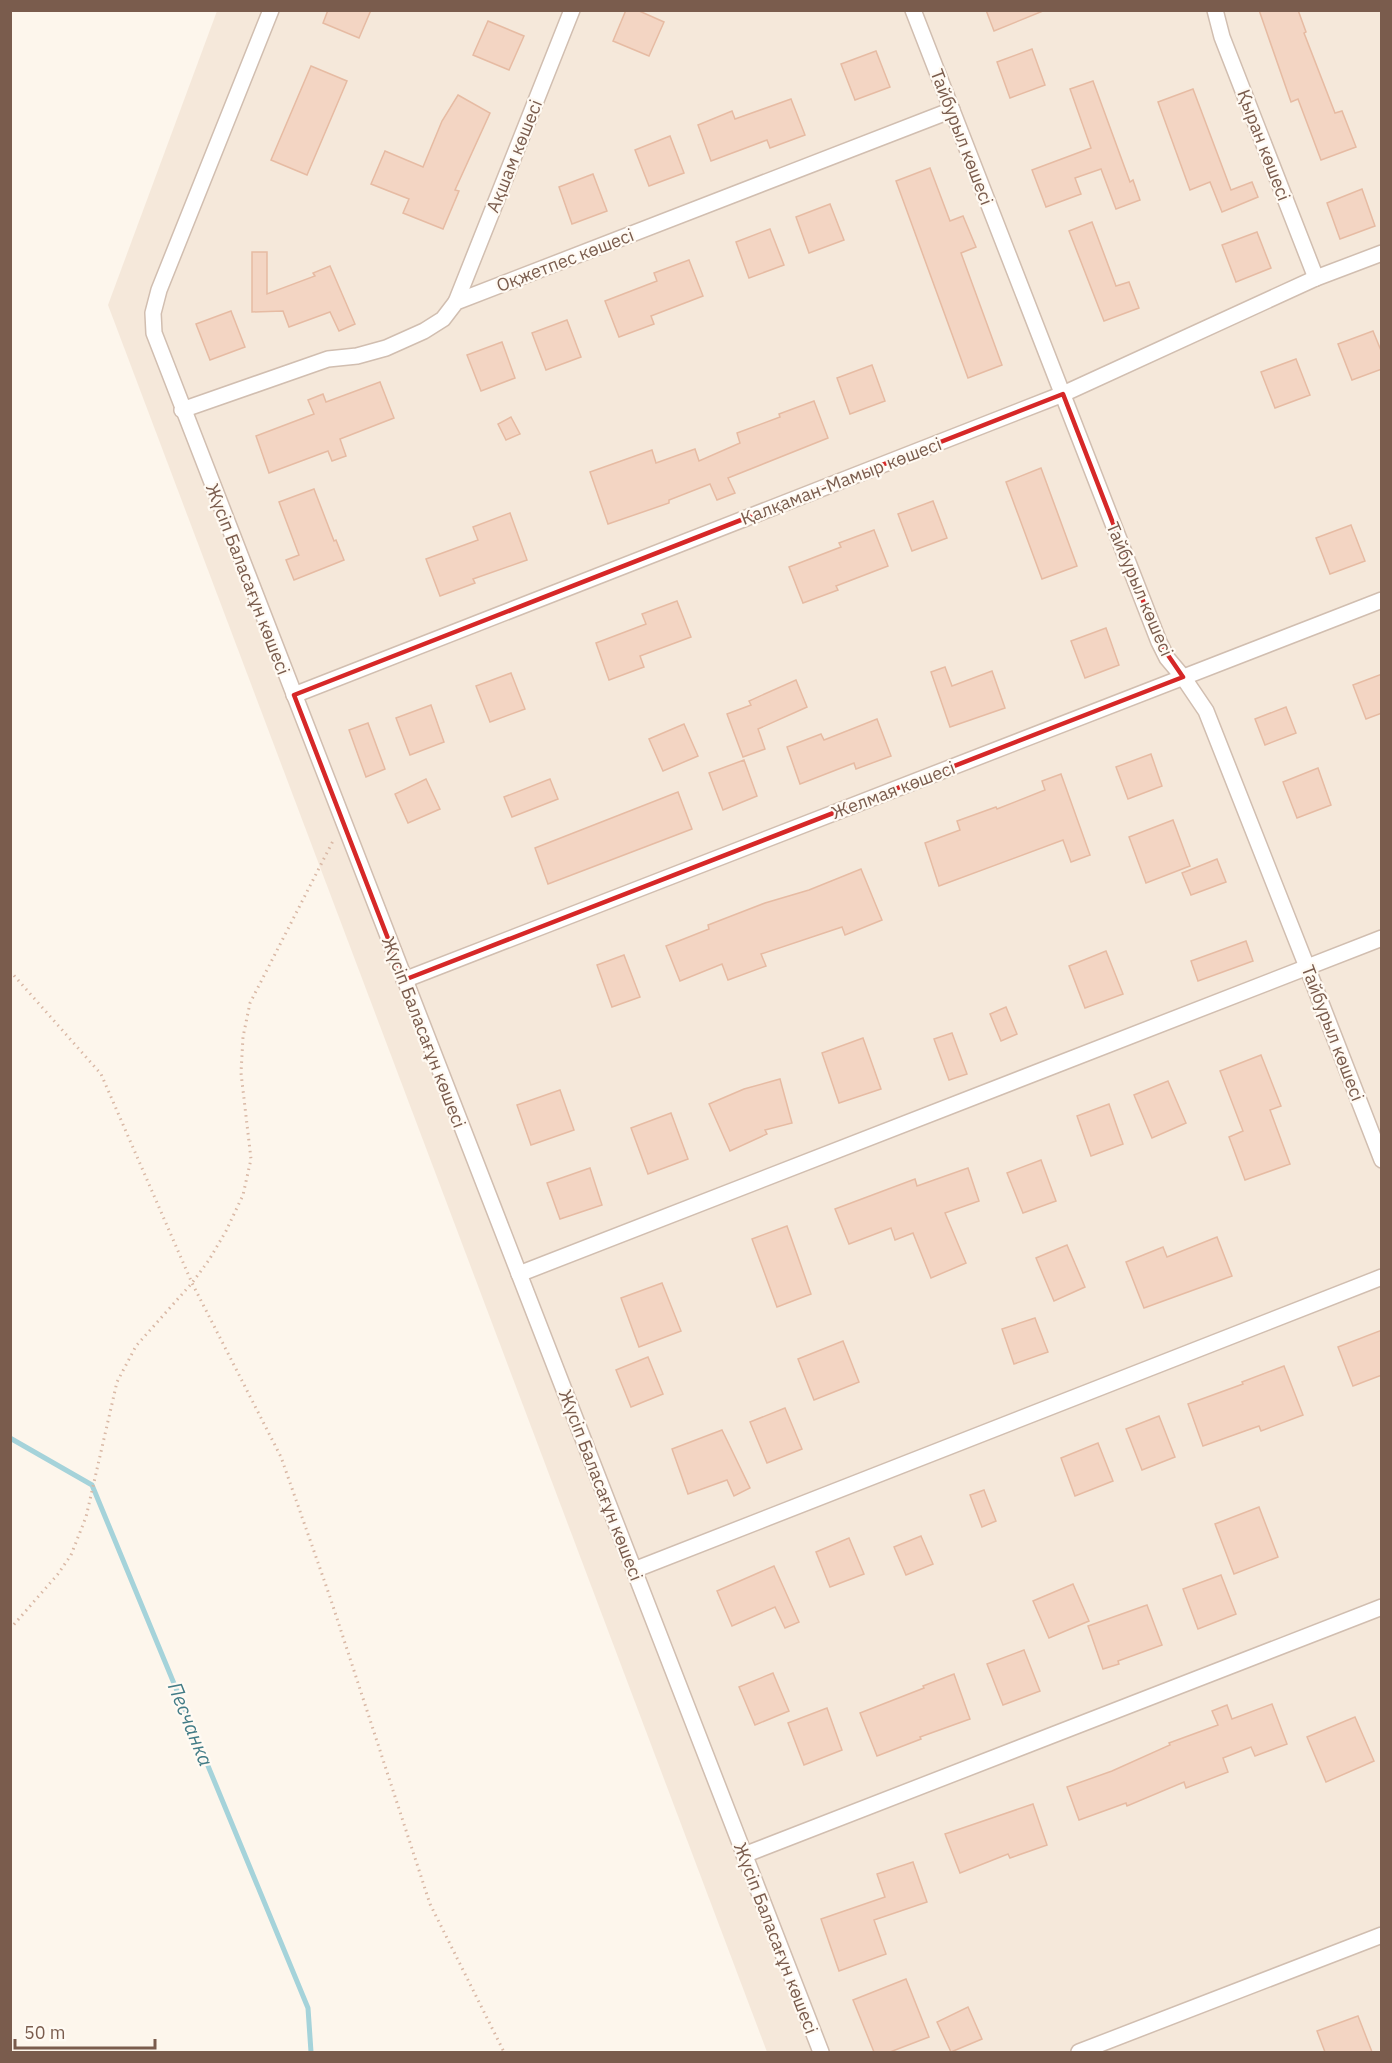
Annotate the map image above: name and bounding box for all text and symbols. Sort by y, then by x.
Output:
street label: Тайбурыл көшесі [926,66,998,208]
street label: Қыран көшесі [1232,86,1296,204]
street label: Ақшам көшесі [481,96,547,216]
street label: Оқжетпес көшесі [493,223,637,297]
street label: Қалқаман-Мамыр көшесі [737,432,945,530]
street label: Жүсіп Баласағұн көшесі [201,480,295,678]
street label: Тайбурыл көшесі [1101,518,1179,660]
street label: Желмая көшесі [828,756,958,824]
street label: Жүсіп Баласағұн көшесі [377,933,471,1131]
street label: Тайбурыл көшесі [1297,962,1369,1104]
street label: Жүсіп Баласағұн көшесі [554,1386,648,1584]
water label: Песчанка [162,1678,220,1770]
street label: Жүсіп Баласағұн көшесі [729,1839,823,2037]
scale bar [15,2012,154,2050]
text: 50 m [24,2021,66,2044]

